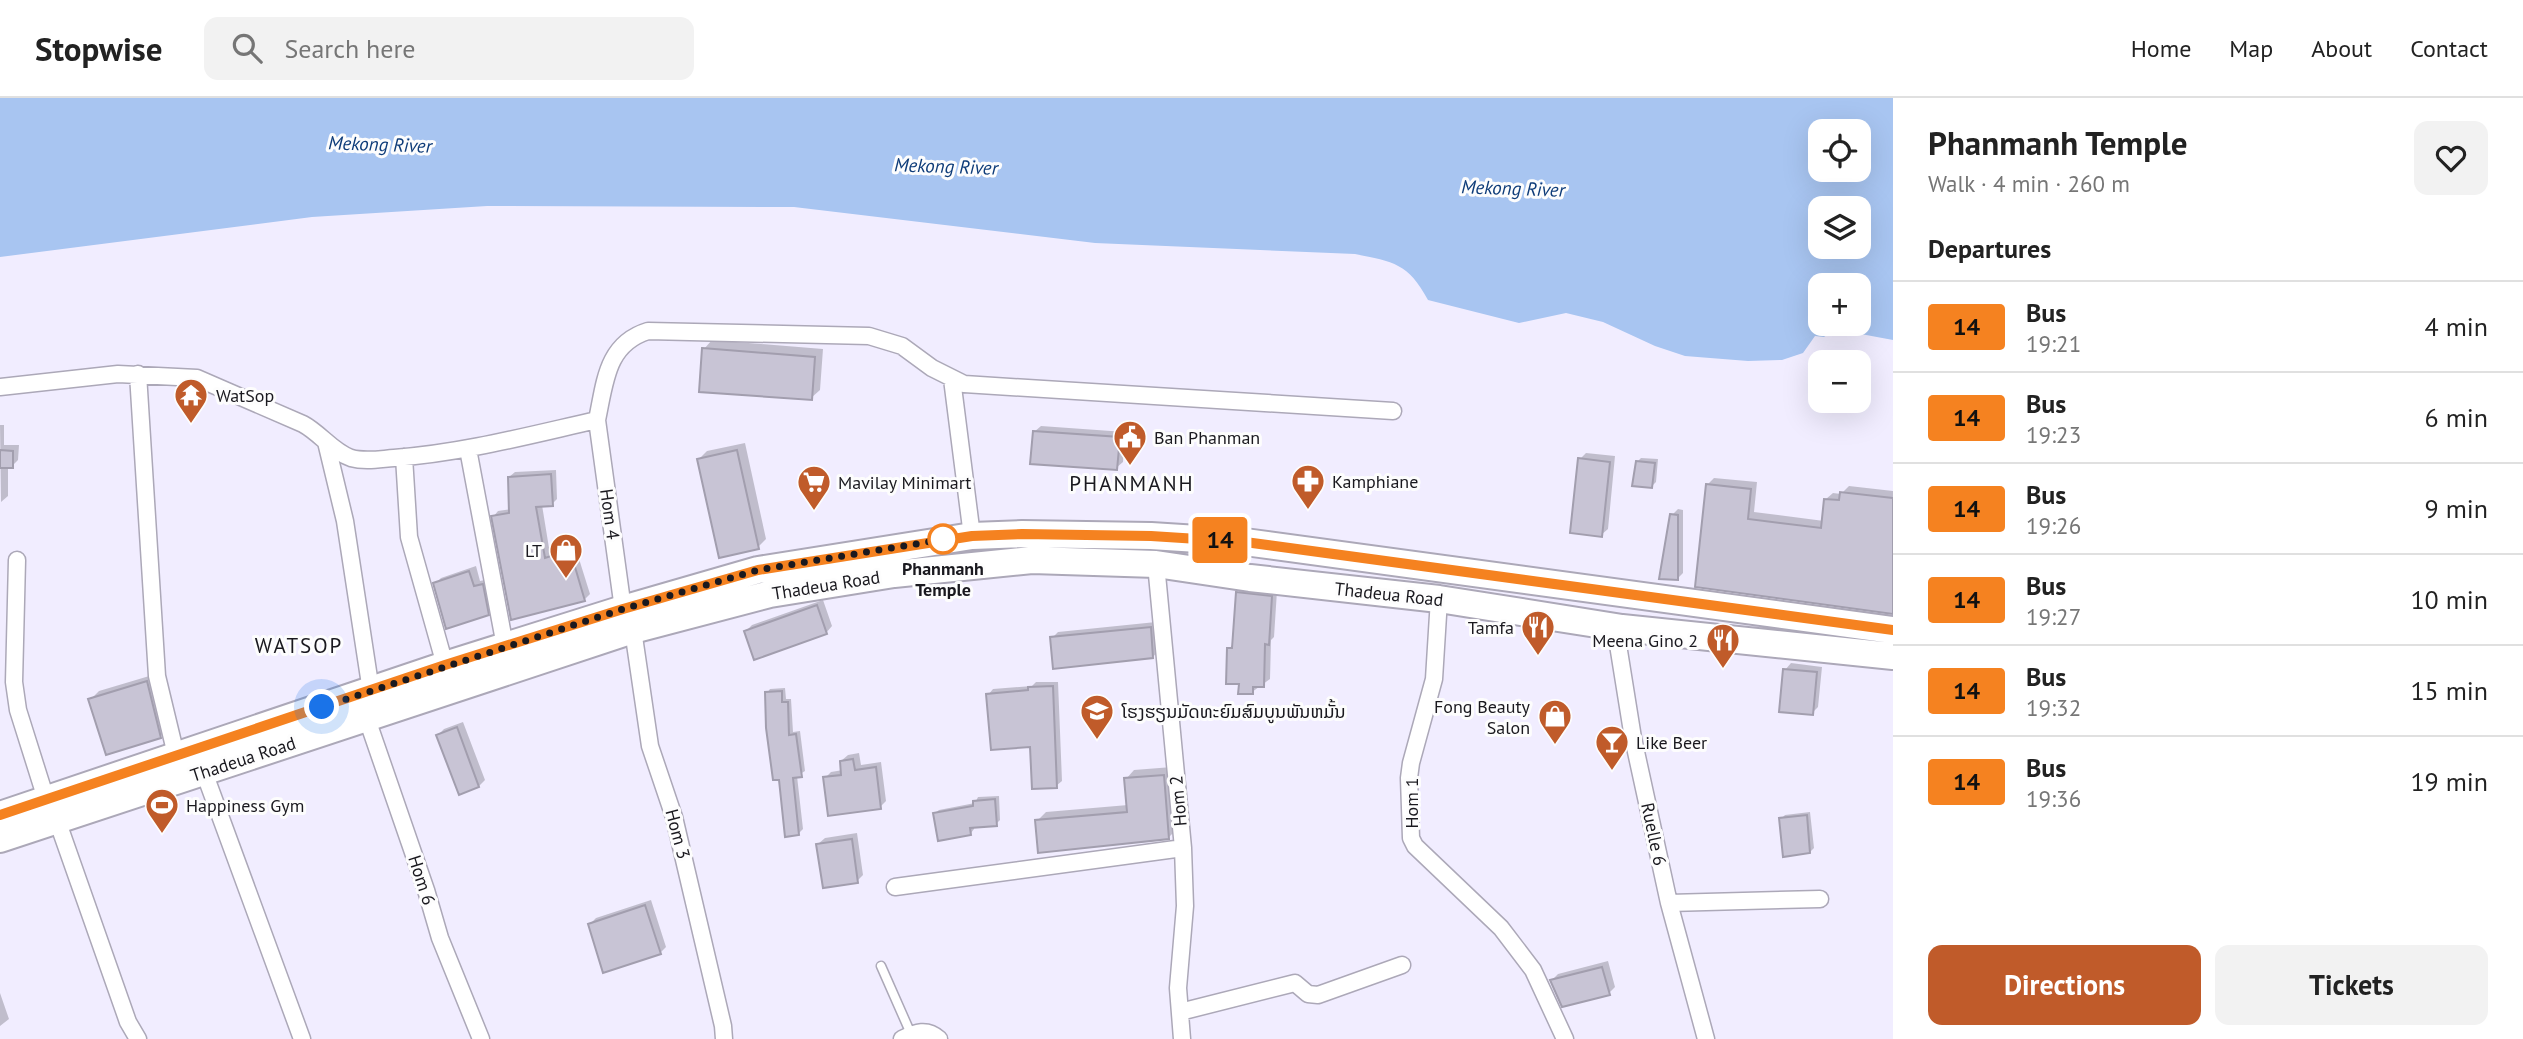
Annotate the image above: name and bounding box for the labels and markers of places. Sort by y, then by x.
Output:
temple icon: WatSop [172,376,210,425]
place label: WatSop [216,384,274,407]
public building icon: Ban Phanman [1111,418,1149,467]
place label: Ban Phanman [1154,426,1260,449]
pharmacy icon: Kamphiane [1289,462,1327,511]
supermarket icon: Mavilay Minimart [795,463,833,512]
place label: Kamphiane [1332,470,1418,493]
place label: Mavilay Minimart [838,471,971,494]
marker: Phanmanh Temple [928,524,958,554]
shop icon: LT [547,531,585,580]
place label: LT [525,539,542,562]
place label: Phanmanh Temple [902,557,984,601]
restaurant icon: Tamfa [1519,608,1557,657]
place label: Tamfa [1468,616,1514,639]
restaurant icon: Meena Gino 2 [1704,621,1742,670]
place label: Meena Gino 2 [1592,629,1698,652]
school or university icon: ໂຮງຮຽນມັດທະຍົມສົມບູນພັນຫມັ້ນ [1078,692,1116,741]
place label: Fong Beauty Salon [1434,695,1531,739]
shop icon: Fong Beauty Salon [1536,697,1574,746]
place label: ໂຮງຮຽນມັດທະຍົມສົມບູນພັນຫມັ້ນ [1121,699,1346,724]
bar icon: Like Beer [1593,723,1631,772]
place label: Like Beer [1636,731,1707,754]
sports icon: Happiness Gym [143,786,181,835]
place label: Happiness Gym [186,794,304,817]

